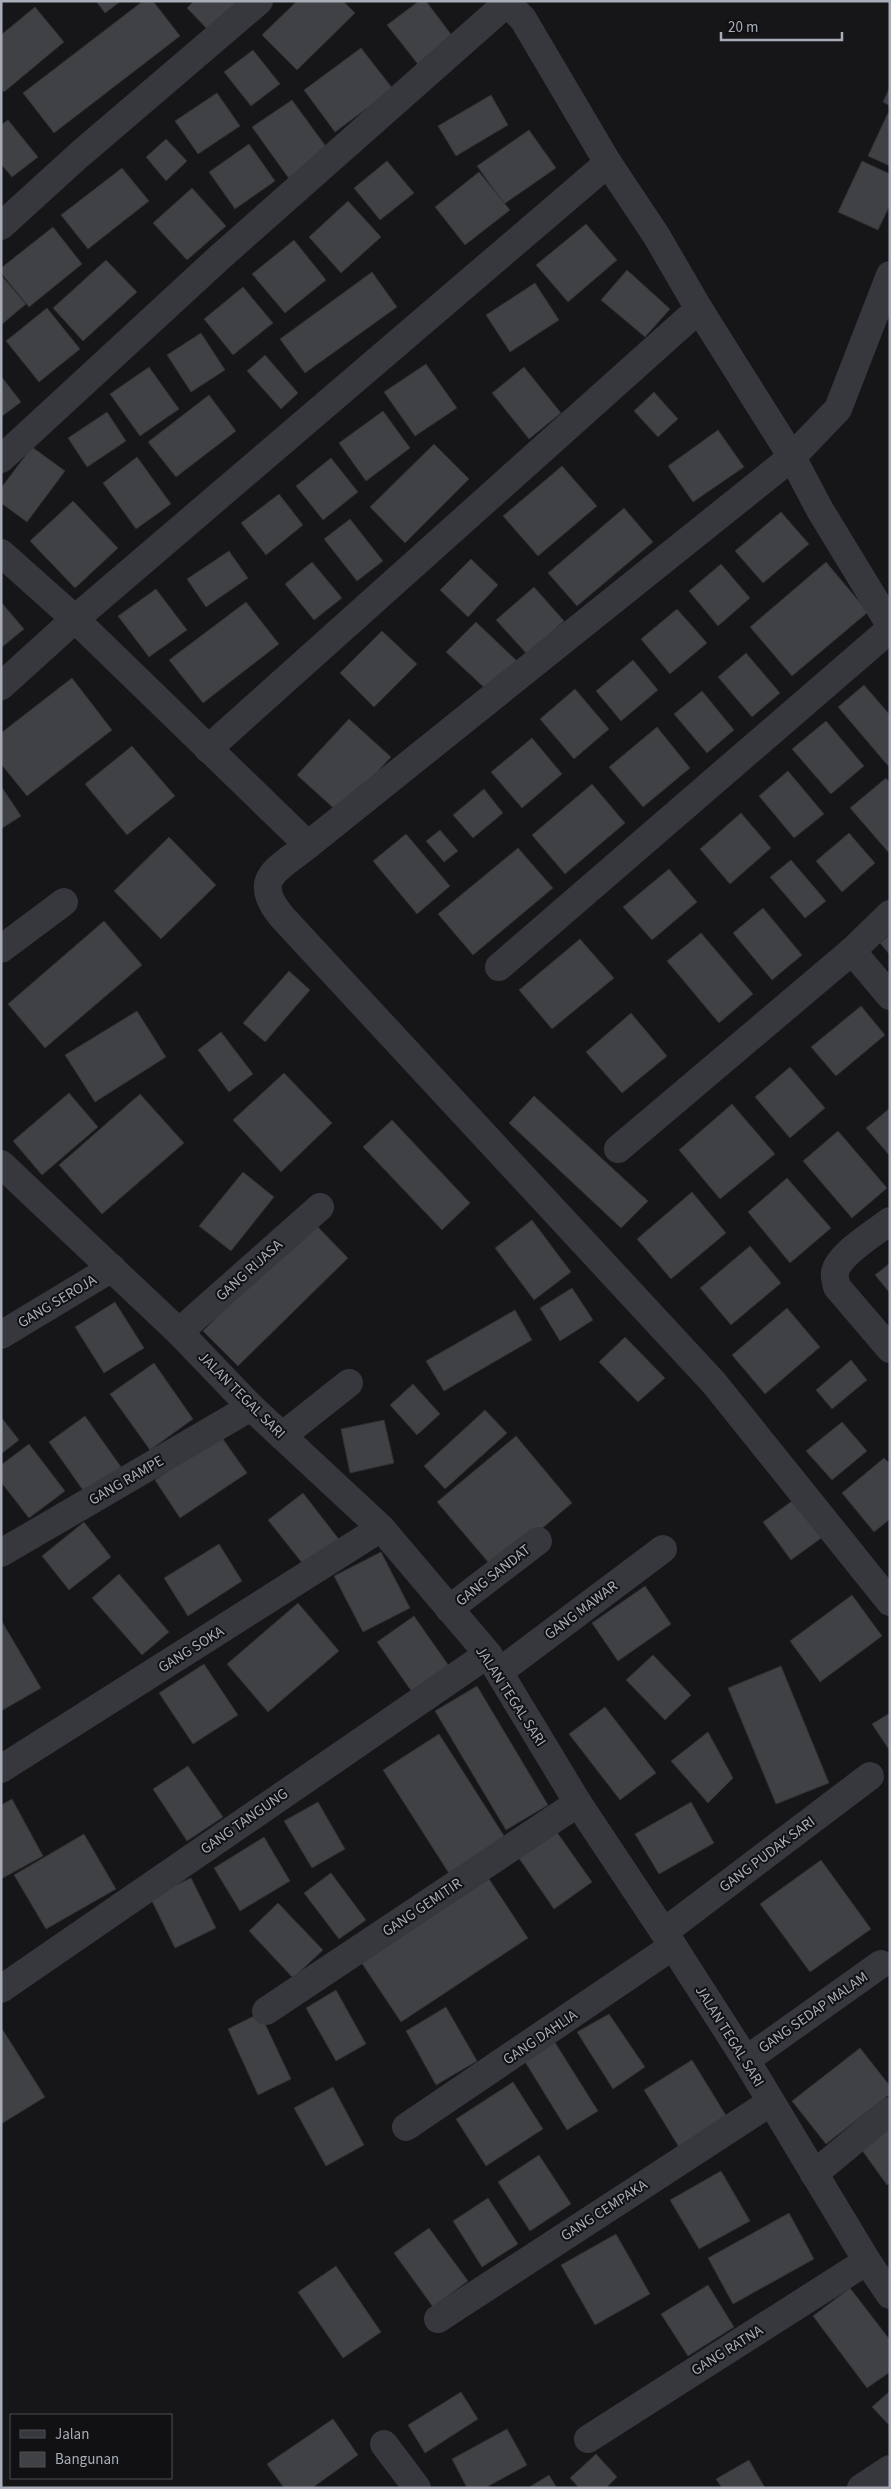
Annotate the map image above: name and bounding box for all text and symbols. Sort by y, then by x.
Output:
scale bar [721,10,842,42]
text: 20 m [728,17,758,38]
street label: GANG RIJASA [211,1234,288,1306]
street label: GANG SEROJA [14,1269,101,1333]
street label: JALAN TEGAL SARI [193,1347,290,1444]
street label: GANG RAMPE [85,1450,168,1510]
street label: GANG SANDAT [452,1540,535,1611]
street label: GANG MAWAR [540,1576,623,1645]
street label: GANG SOKA [154,1620,229,1678]
street label: JALAN TEGAL SARI [470,1642,551,1751]
street label: GANG TANGUNG [196,1783,292,1859]
street label: GANG PUDAK SARI [715,1811,820,1897]
street label: GANG GEMITIR [378,1873,467,1942]
street label: GANG SEDAP MALAM [754,1967,872,2058]
street label: JALAN TEGAL SARI [690,1982,769,2091]
street label: GANG DAHLIA [499,2004,582,2070]
street label: GANG CEMPAKA [557,2174,652,2246]
street label: GANG RATNA [687,2320,768,2381]
legend [10,2414,172,2479]
text: Jalan [55,2424,89,2445]
text: Bangunan [55,2449,119,2470]

